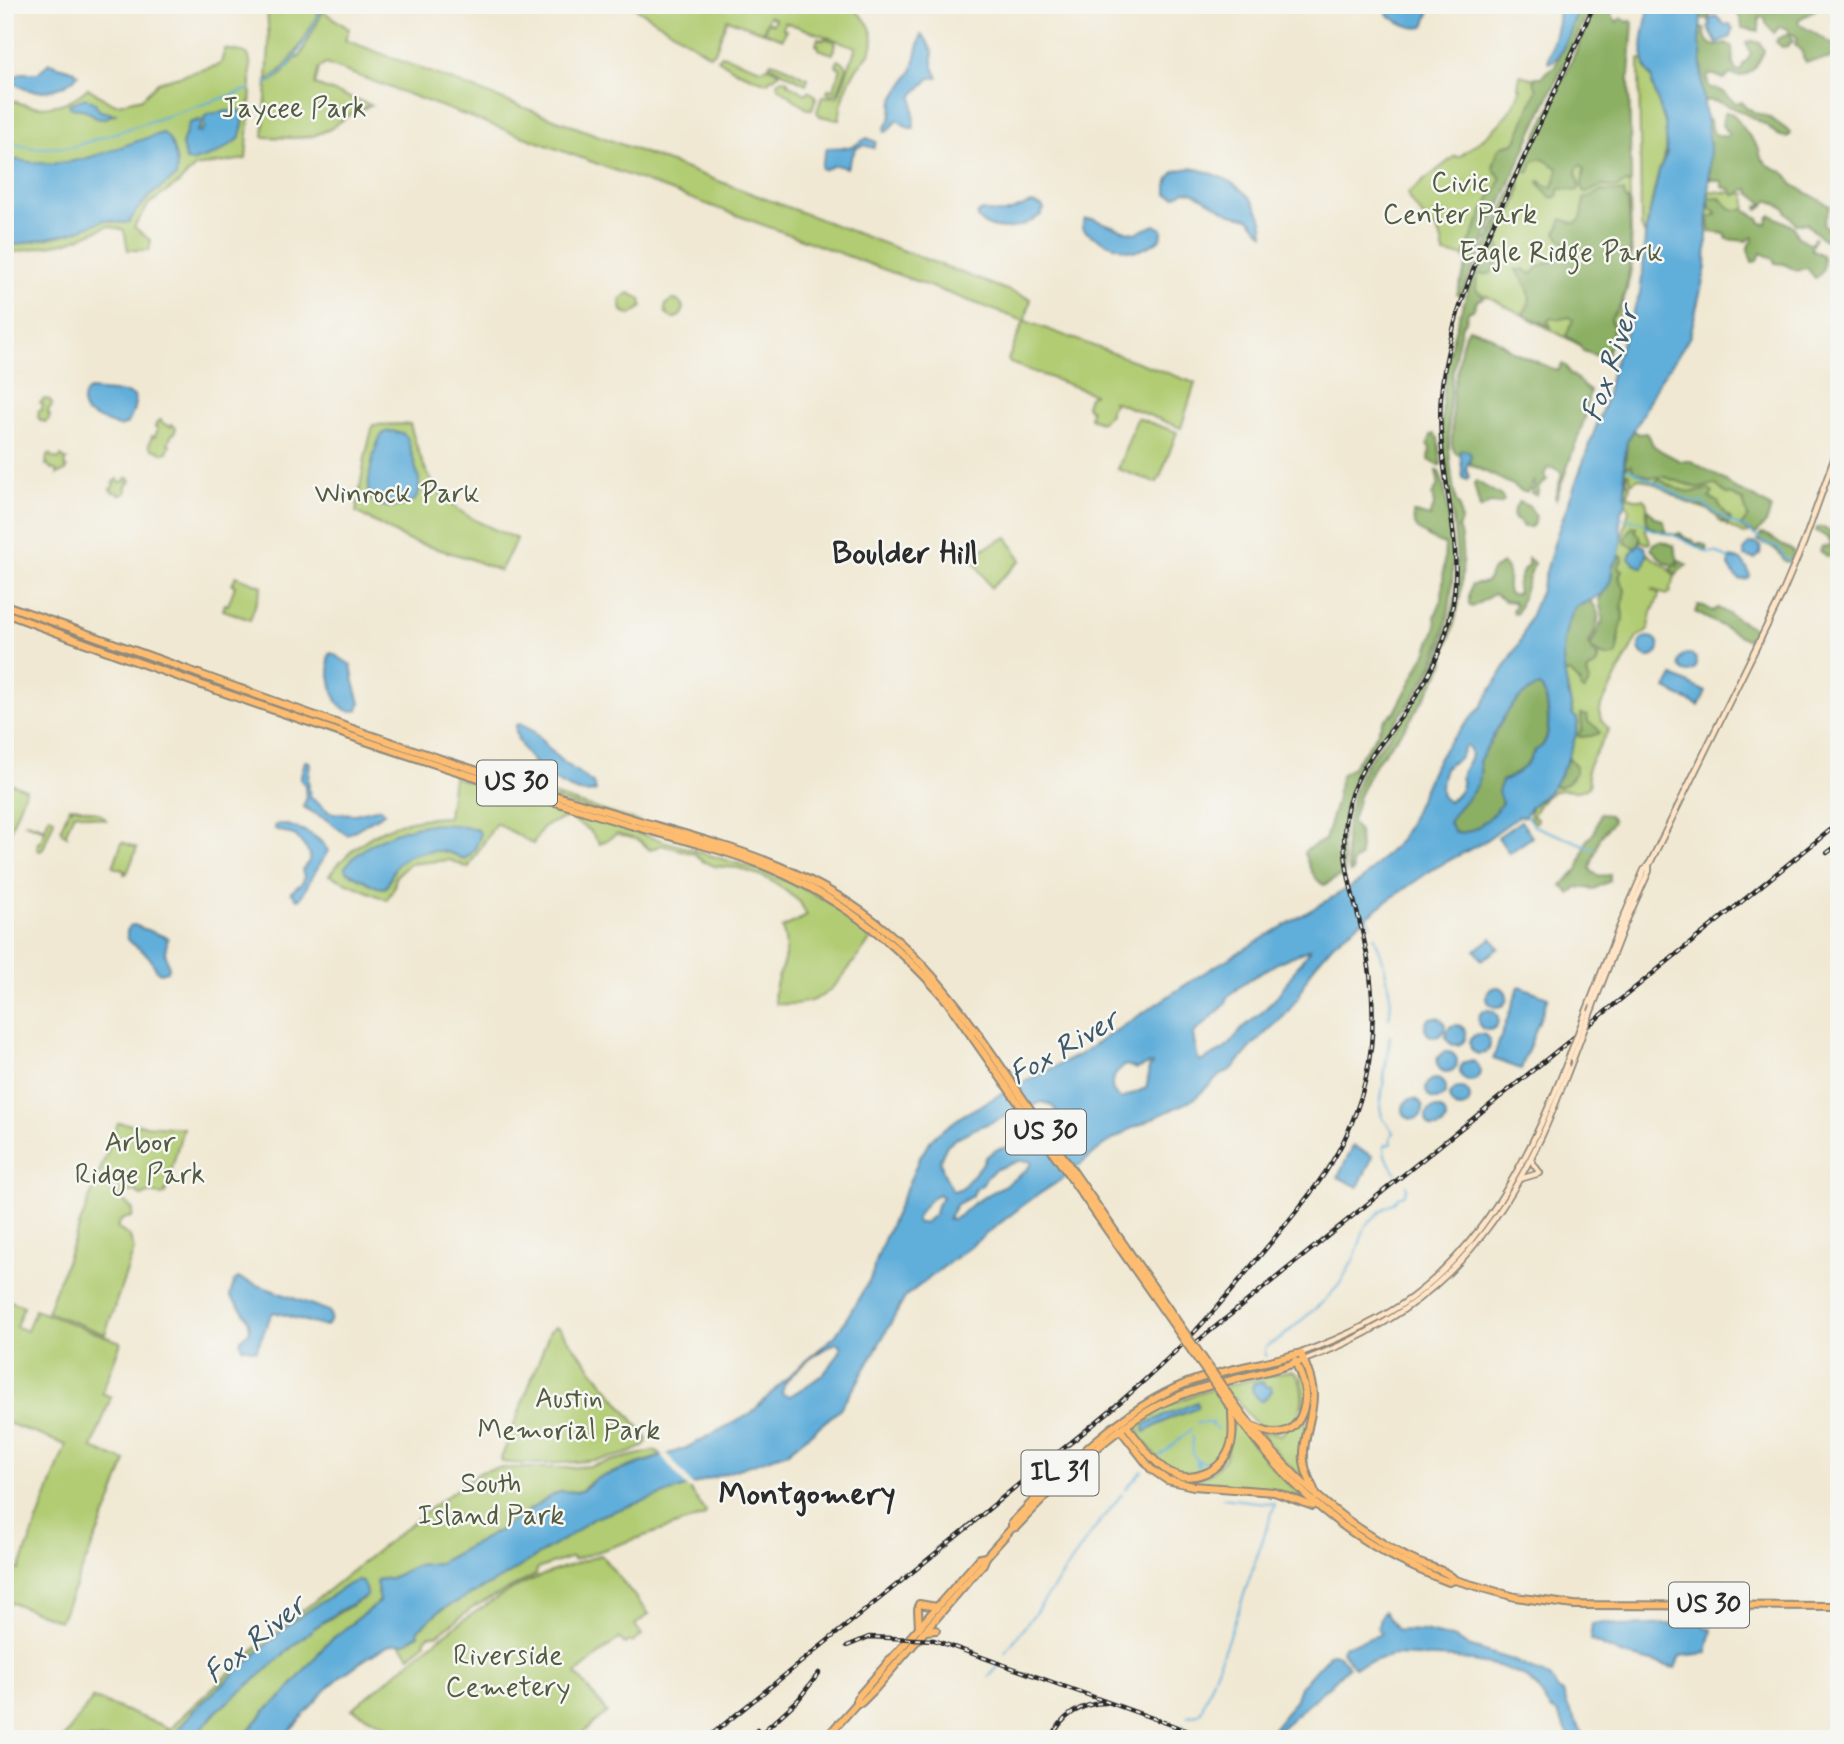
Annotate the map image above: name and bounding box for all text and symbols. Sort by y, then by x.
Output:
park label: Jaycee Park [221,91,367,128]
park label: Civic Center Park [1383,165,1537,234]
park label: Eagle Ridge Park [1459,235,1663,275]
water label: Fox River [1573,298,1650,427]
park label: Winrock Park [314,476,480,513]
district label: Boulder Hill [832,533,978,575]
road number: US 30 [477,761,557,806]
water label: Fox River [1002,999,1129,1095]
road number: US 30 [1006,1110,1086,1154]
park label: Arbor Ridge Park [75,1125,205,1196]
park label: Austin Memorial Park [478,1381,660,1450]
road number: IL 31 [1021,1450,1098,1496]
park label: South Island Park [418,1466,564,1535]
district label: Montgomery [718,1474,896,1517]
road number: US 30 [1669,1582,1749,1628]
water label: Fox River [196,1585,317,1693]
park label: Riverside Cemetery [446,1638,570,1707]

